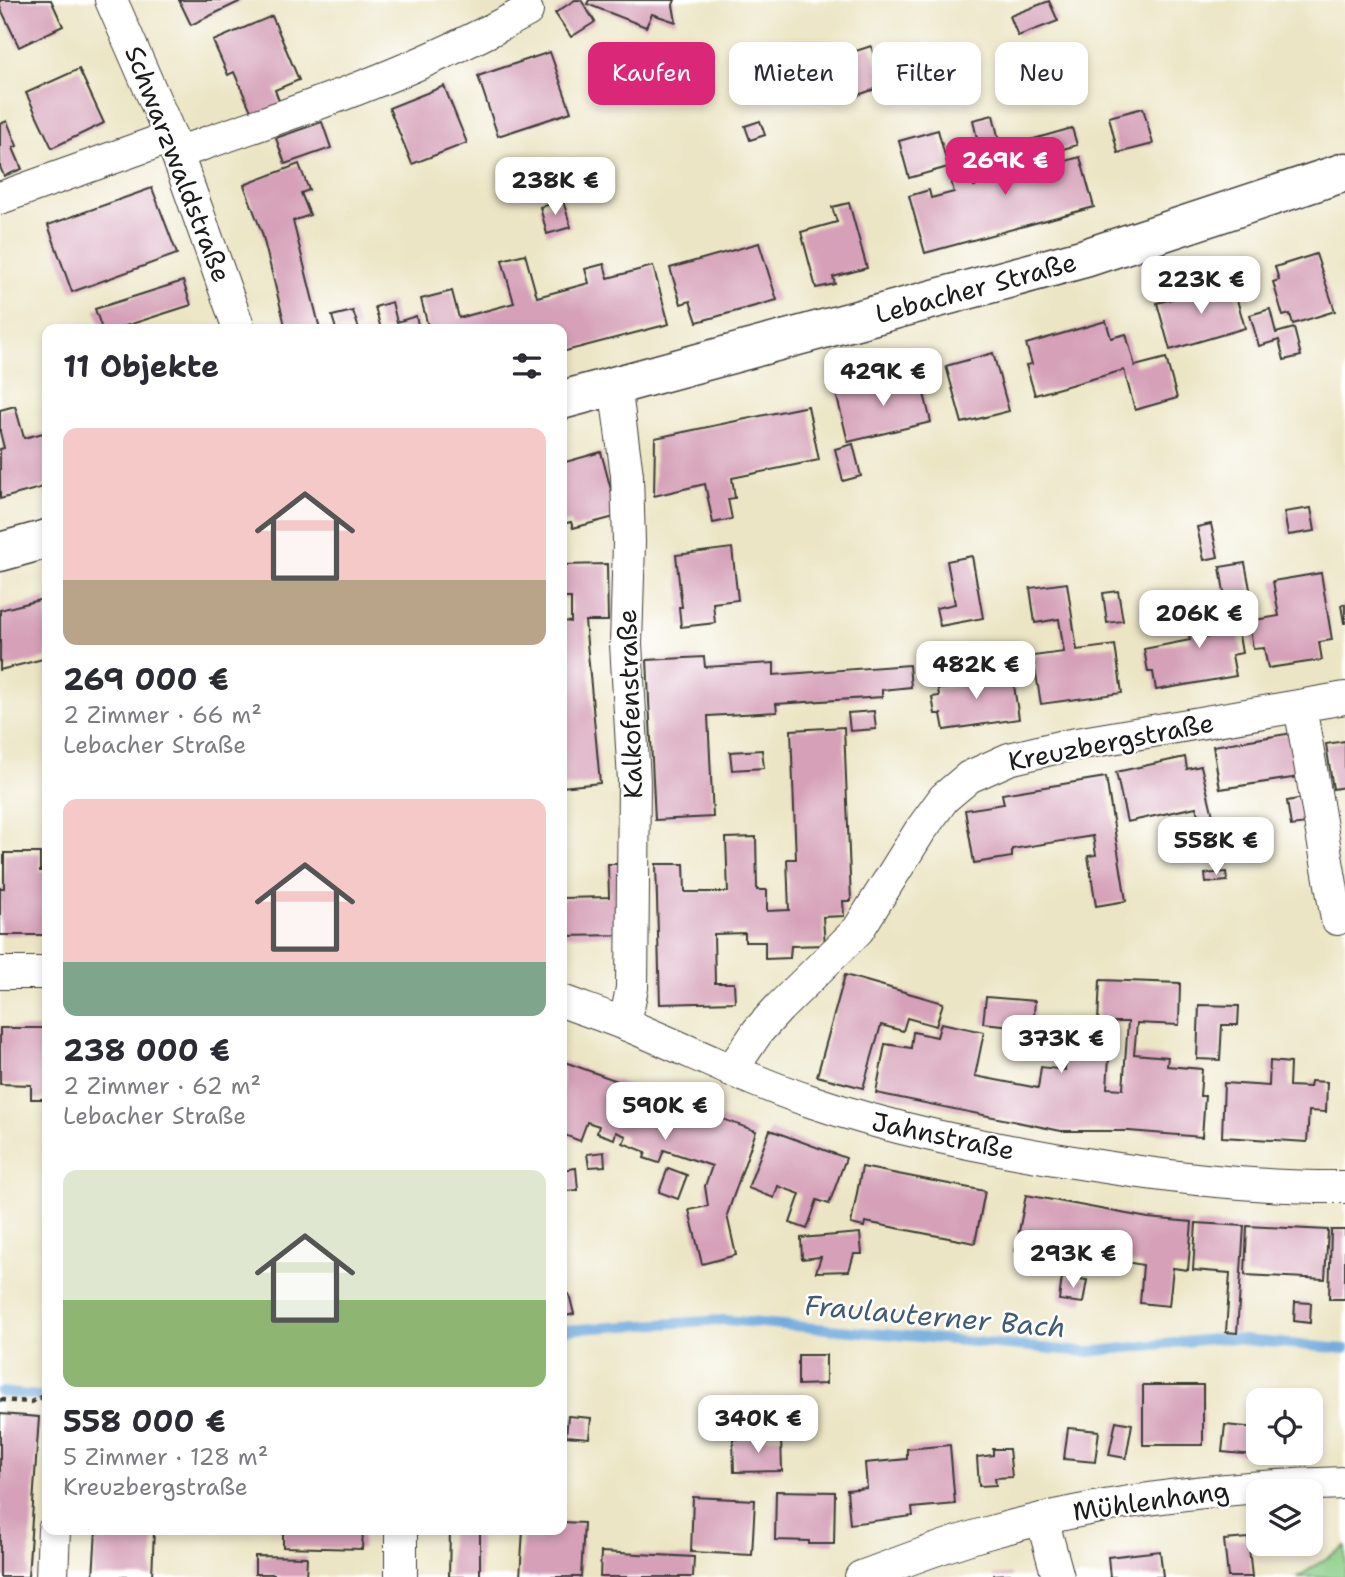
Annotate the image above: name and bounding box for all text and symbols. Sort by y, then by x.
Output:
street label: Schwarzwaldstraße [117,41,240,287]
chip: Kaufen [588,42,715,105]
chip: Mieten [729,42,858,105]
chip: Filter [872,42,981,105]
chip: Neu [995,42,1088,105]
pin: 269K € [948,138,1062,197]
text: 269K € [962,145,1048,175]
pin: 238K € [498,158,612,217]
text: 238K € [511,165,599,195]
street label: Lebacher Straße [871,244,1080,331]
pin: 223K € [1144,256,1258,316]
text: 223K € [1157,264,1245,294]
text: 11 Objekte [63,346,219,387]
icon: filters [508,347,546,385]
pin: 429K € [826,348,940,408]
text: 429K € [840,356,926,386]
icon: home [242,473,368,599]
pin: 206K € [1142,590,1256,650]
text: 206K € [1155,598,1243,628]
street label: Kalkofenstraße [609,609,650,800]
pin: 482K € [919,642,1033,701]
text: 482K € [932,649,1020,679]
text: 269 000 € [63,659,229,700]
text: 2 Zimmer · 66 m² [63,700,262,730]
street label: Kreuzbergstraße [1005,704,1217,779]
text: Lebacher Straße [63,730,246,760]
pin: 558K € [1159,818,1273,877]
text: 558K € [1174,825,1258,855]
icon: home [242,844,368,970]
pin: 373K € [1004,1016,1118,1075]
text: 373K € [1018,1023,1104,1053]
text: 238 000 € [63,1030,230,1071]
text: 2 Zimmer · 62 m² [63,1071,261,1101]
pin: 590K € [608,1082,722,1142]
text: 590K € [622,1090,708,1120]
text: Lebacher Straße [63,1101,246,1131]
street label: Jahnstraße [869,1103,1018,1168]
icon: home [242,1215,368,1341]
pin: 293K € [1016,1230,1130,1290]
text: 293K € [1030,1238,1116,1268]
water label: Fraulauterner Bach [803,1286,1067,1346]
map controls [1246,1388,1323,1556]
button: locate [1246,1388,1323,1465]
pin: 340K € [701,1396,815,1455]
text: 558 000 € [63,1401,226,1442]
text: 340K € [714,1403,802,1433]
text: 5 Zimmer · 128 m² [63,1442,268,1472]
text: Kreuzbergstraße [63,1472,248,1502]
street label: Mühlenhang [1071,1472,1231,1529]
button: layers [1246,1479,1323,1556]

